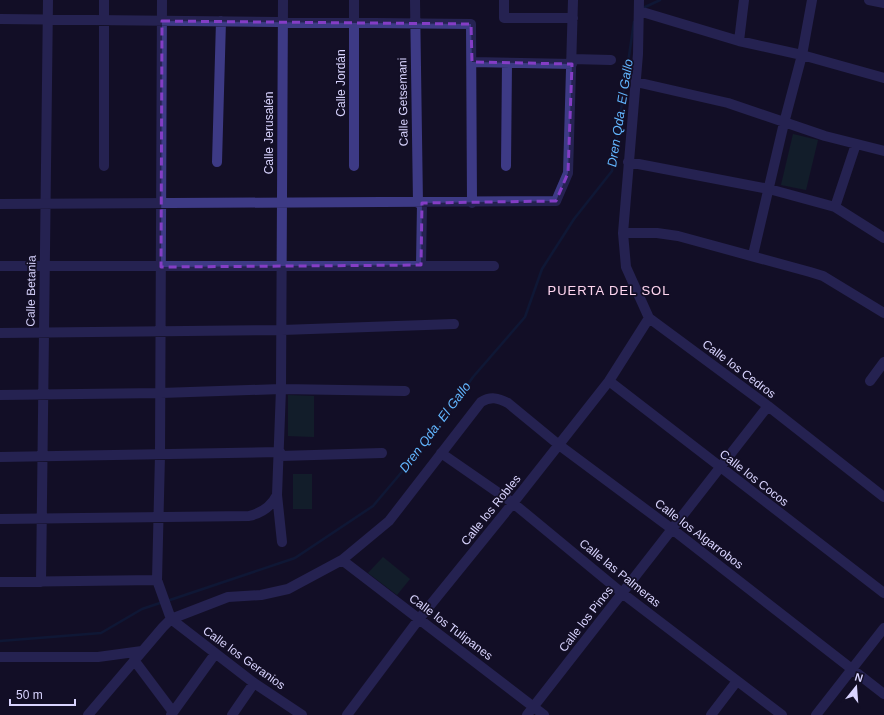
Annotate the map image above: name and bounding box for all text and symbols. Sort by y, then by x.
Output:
street label: Calle Jordán [334,49,348,117]
street label: Calle Getsemani [395,58,411,146]
water label: Dren Qda. El Gallo [604,58,636,168]
street label: Calle Jerusalén [262,92,276,174]
street label: Calle Betania [23,255,39,327]
district label: PUERTA DEL SOL [548,283,670,298]
street label: Calle los Cedros [700,337,778,401]
water label: Dren Qda. El Gallo [396,379,474,475]
street label: Calle los Cocos [717,447,791,509]
street label: Calle los Robles [458,472,524,548]
street label: Calle los Algarrobos [652,496,746,572]
street label: Calle las Palmeras [577,536,663,610]
street label: Calle los Pinos [556,583,616,655]
street label: Calle los Tulipanes [407,591,495,663]
street label: Calle los Geranios [200,624,288,692]
north arrow [836,667,876,707]
text: N [853,671,865,684]
scale bar [10,681,75,707]
text: 50 m [16,688,43,702]

